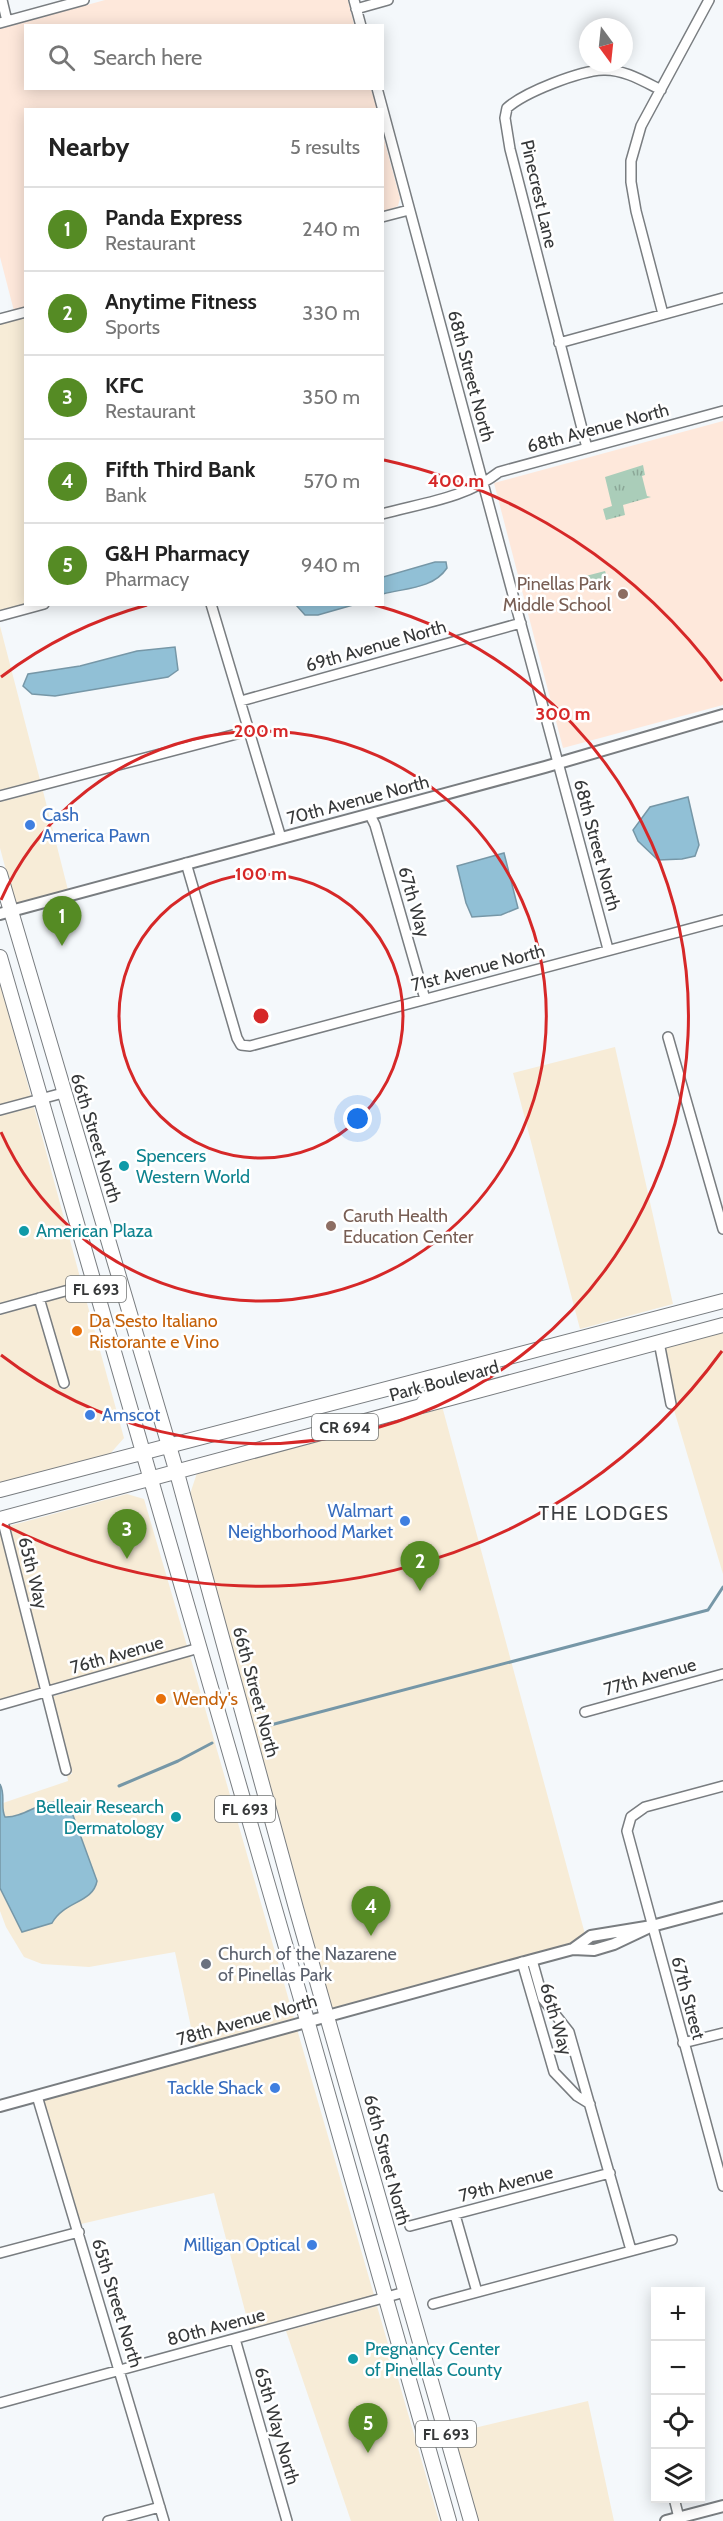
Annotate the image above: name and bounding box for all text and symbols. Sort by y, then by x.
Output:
north arrow [579,18,633,72]
search box [24,24,384,90]
icon: search [45,41,78,74]
text: Search here [93,44,202,71]
text: Nearby [48,131,129,163]
text: 5 results [290,135,360,159]
street label: Pinecrest Lane [516,138,562,250]
text: Panda Express [105,204,242,231]
text: 1 [64,217,71,241]
text: 240 m [302,217,360,241]
text: Restaurant [105,231,196,255]
text: Anytime Fitness [105,288,257,315]
text: 2 [62,301,73,325]
text: 330 m [302,301,360,325]
street label: 68th Street North [443,308,499,444]
text: Sports [105,315,160,339]
text: KFC [105,372,144,399]
text: 3 [62,385,73,409]
text: 350 m [302,385,360,409]
street label: 68th Avenue North [525,398,671,458]
text: Restaurant [105,399,196,423]
text: Fifth Third Bank [105,456,255,483]
text: 4 [61,469,74,493]
text: 570 m [303,469,360,493]
text: 400 m [428,470,484,492]
text: Bank [105,483,147,507]
text: G&H Pharmacy [105,540,250,567]
text: 5 [62,553,73,577]
text: 940 m [301,553,360,577]
text: Pharmacy [105,567,189,591]
place label: Pinellas Park Middle School [503,573,612,616]
marker: Pinellas Park Middle School [616,587,630,601]
street label: 69th Avenue North [303,615,449,677]
text: 300 m [536,703,590,725]
text: 200 m [234,720,288,742]
street label: 70th Avenue North [284,770,432,830]
street label: 68th Street North [569,777,625,913]
place label: Cash America Pawn [42,804,150,847]
marker: Cash America Pawn [23,818,37,832]
text: 100 m [235,863,287,885]
street label: 67th Way [393,864,435,940]
pin: 1 [42,896,82,946]
street label: 71st Avenue North [409,940,547,996]
centre of rings [251,1006,271,1026]
street label: 66th Street North [66,1070,126,1206]
your location [343,1104,372,1133]
place label: Spencers Western World [136,1145,250,1188]
marker: Spencers Western World [117,1159,131,1173]
place label: Caruth Health Education Center [343,1205,474,1248]
marker: Caruth Health Education Center [324,1219,338,1233]
place label: American Plaza [36,1220,153,1242]
marker: American Plaza [17,1224,31,1238]
road number: FL 693 [66,1276,126,1302]
place label: Da Sesto Italiano Ristorante e Vino [89,1310,219,1353]
marker: Da Sesto Italiano Ristorante e Vino [70,1324,84,1338]
street label: Park Boulevard [387,1356,501,1406]
place label: Amscot [102,1404,160,1426]
marker: Amscot [83,1408,97,1422]
road number: CR 694 [312,1414,378,1440]
place label: Walmart Neighborhood Market [228,1500,393,1543]
district label: THE LODGES [538,1501,670,1525]
pin: 3 [108,1510,146,1559]
marker: Walmart Neighborhood Market [398,1514,412,1528]
street label: 65th Way [13,1535,53,1611]
pin: 2 [400,1542,440,1591]
street label: 66th Street North [228,1624,284,1760]
street label: 76th Avenue [68,1631,166,1679]
street label: 77th Avenue [601,1653,699,1701]
place label: Wendy's [173,1688,238,1710]
marker: Wendy's [154,1692,168,1706]
place label: Belleair Research Dermatology [36,1796,164,1839]
road number: FL 693 [215,1796,275,1822]
marker: Belleair Research Dermatology [169,1810,183,1824]
pin: 4 [352,1886,391,1936]
place label: Church of the Nazarene of Pinellas Park [218,1943,397,1986]
street label: 67th Street [666,1954,710,2042]
marker: Church of the Nazarene of Pinellas Park [199,1957,213,1971]
street label: 66th Way [535,1980,577,2058]
street label: 78th Avenue North [174,1989,320,2051]
place label: Tackle Shack [167,2077,264,2099]
marker: Tackle Shack [268,2081,282,2095]
street label: 66th Street North [359,2092,415,2228]
street label: 79th Avenue [457,2161,555,2207]
place label: Milligan Optical [183,2234,301,2256]
street label: 65th Street North [87,2236,147,2370]
marker: Milligan Optical [305,2238,319,2252]
map controls [651,2287,705,2503]
button: + [651,2287,705,2341]
street label: 80th Avenue [165,2303,267,2351]
place label: Pregnancy Center of Pinellas County [365,2338,502,2381]
button: − [651,2341,705,2395]
marker: Pregnancy Center of Pinellas County [346,2352,360,2366]
street label: 65th Way North [250,2365,304,2487]
button: locate [651,2395,705,2449]
pin: 5 [348,2404,388,2453]
road number: FL 693 [416,2421,476,2447]
button: layers [651,2449,705,2503]

